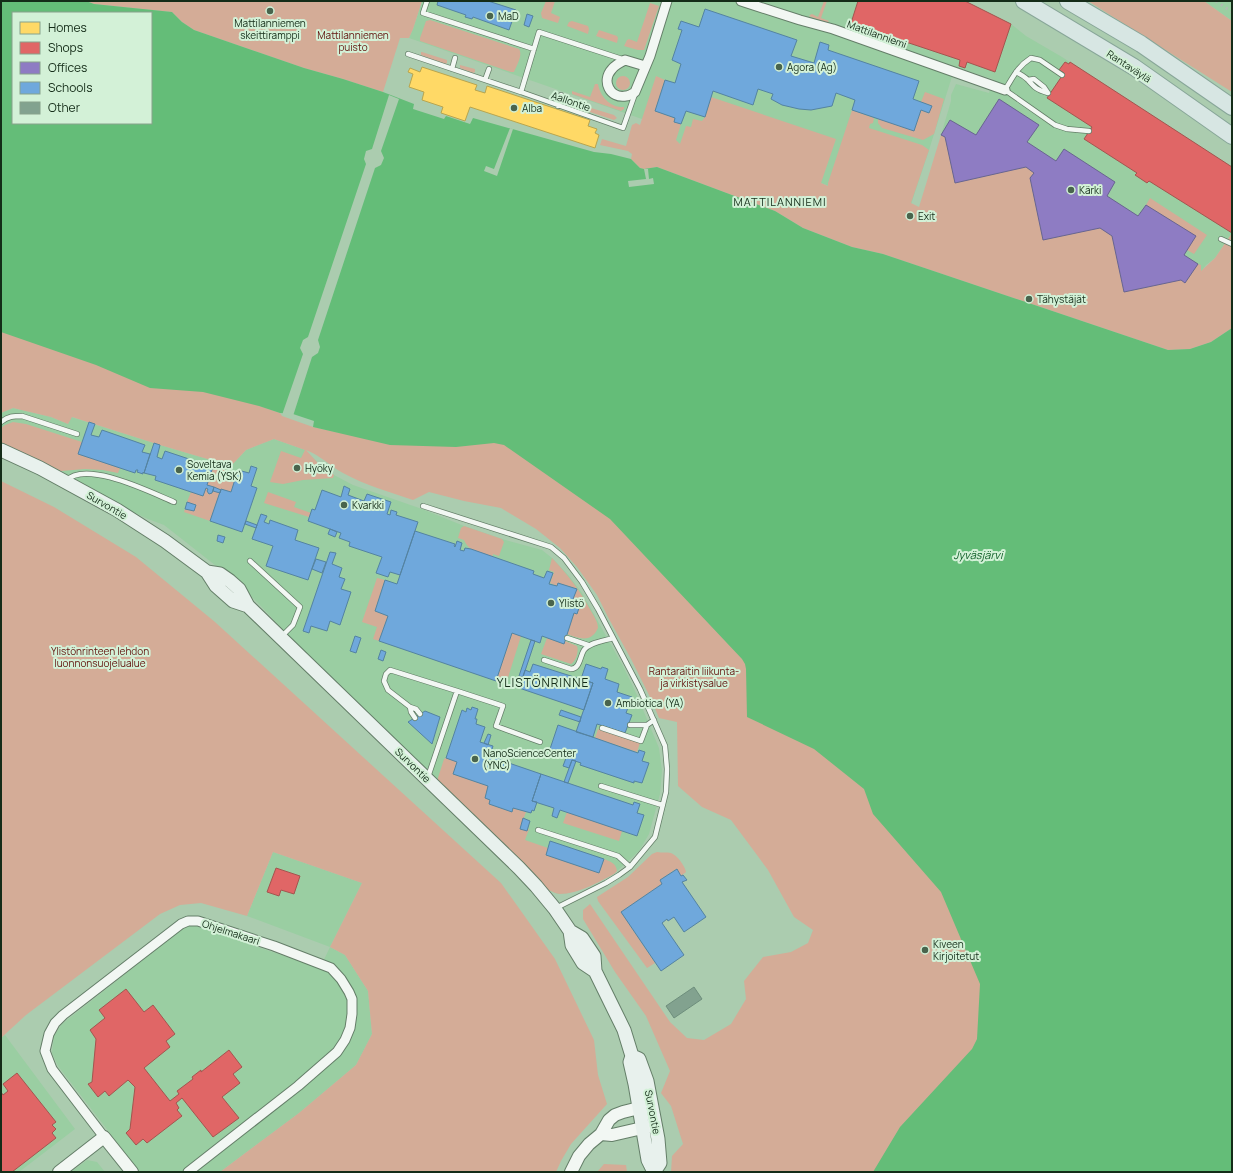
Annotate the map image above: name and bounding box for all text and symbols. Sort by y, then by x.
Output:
marker: Mattilanniemen skeittiramppi [265,6,275,16]
place label: MaD [498,9,519,23]
marker: MaD [485,11,495,21]
legend [12,12,152,124]
place label: Mattilanniemen skeittiramppi [234,16,306,42]
street label: Mattilanniemi [845,17,909,51]
text: Homes [48,19,87,36]
park label: Mattilanniemen puisto [317,28,389,54]
text: Shops [48,39,83,56]
street label: Rantaväylä [1104,46,1154,86]
text: Offices [48,59,87,76]
place label: Agora (Ag) [787,60,837,74]
marker: Agora (Ag) [774,62,784,72]
text: Schools [48,79,92,96]
street label: Aallontie [550,88,593,114]
text: Other [48,99,81,116]
place label: Alba [522,101,542,115]
marker: Alba [509,103,519,113]
place label: Kärki [1079,183,1101,197]
marker: Kärki [1066,185,1076,195]
district label: MATTILANNIEMI [733,194,827,209]
place label: Exit [918,209,935,223]
marker: Exit [905,211,915,221]
place label: Tähystäjät [1037,292,1086,306]
marker: Tähystäjät [1024,294,1034,304]
place label: Soveltava Kemia (YSK) [187,457,242,483]
place label: Hyöky [305,461,334,475]
marker: Hyöky [292,463,302,473]
marker: Soveltava Kemia (YSK) [174,465,184,475]
street label: Survontie [84,488,130,522]
place label: Kvarkki [352,498,384,512]
marker: Kvarkki [339,500,349,510]
water label: Jyväsjärvi [953,547,1004,562]
place label: Ylistö [559,596,584,610]
marker: Ylistö [546,598,556,608]
park label: Ylistönrinteen lehdon luonnonsuojelualue [51,644,149,670]
park label: Rantaraitin liikunta- ja virkistysalue [649,664,739,690]
district label: YLISTÖNRINNE [497,674,589,691]
place label: Ambiotica (YA) [616,696,684,710]
marker: Ambiotica (YA) [603,698,613,708]
street label: Survontie [392,744,434,786]
place label: NanoScienceCenter (YNC) [483,746,576,772]
marker: NanoScienceCenter (YNC) [470,754,480,764]
street label: Ohjelmakaari [200,916,262,948]
place label: Kiveen Kirjoitetut [933,937,979,963]
marker: Kiveen Kirjoitetut [920,945,930,955]
street label: Survontie [642,1089,664,1135]

